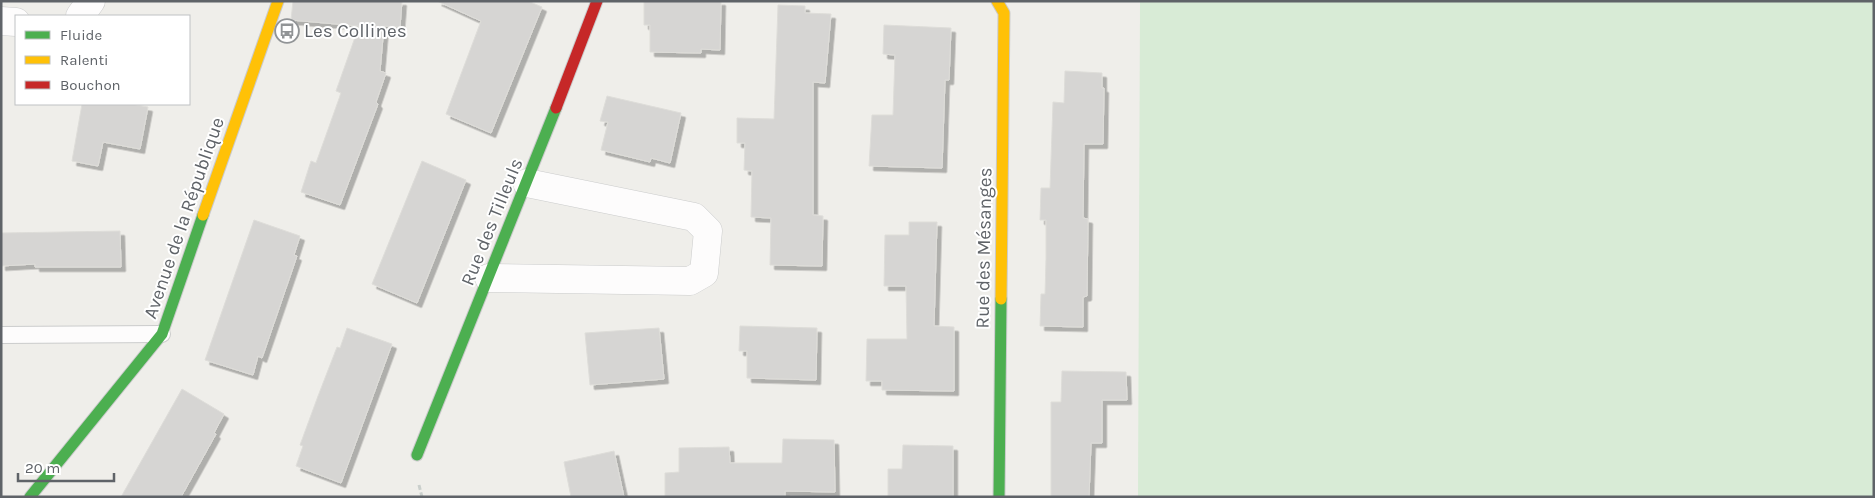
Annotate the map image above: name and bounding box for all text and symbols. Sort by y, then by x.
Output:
legend [15,15,190,105]
bus stop icon: Les Collines [274,18,300,44]
place label: Les Collines [304,20,407,42]
text: Fluide [60,26,102,44]
text: Ralenti [60,51,109,69]
text: Bouchon [60,76,121,94]
street label: Avenue de la République [139,114,229,322]
street label: Rue des Tilleuls [456,155,528,289]
street label: Rue des Mésanges [972,167,996,329]
scale bar [18,450,114,482]
text: 20 m [25,459,60,477]

